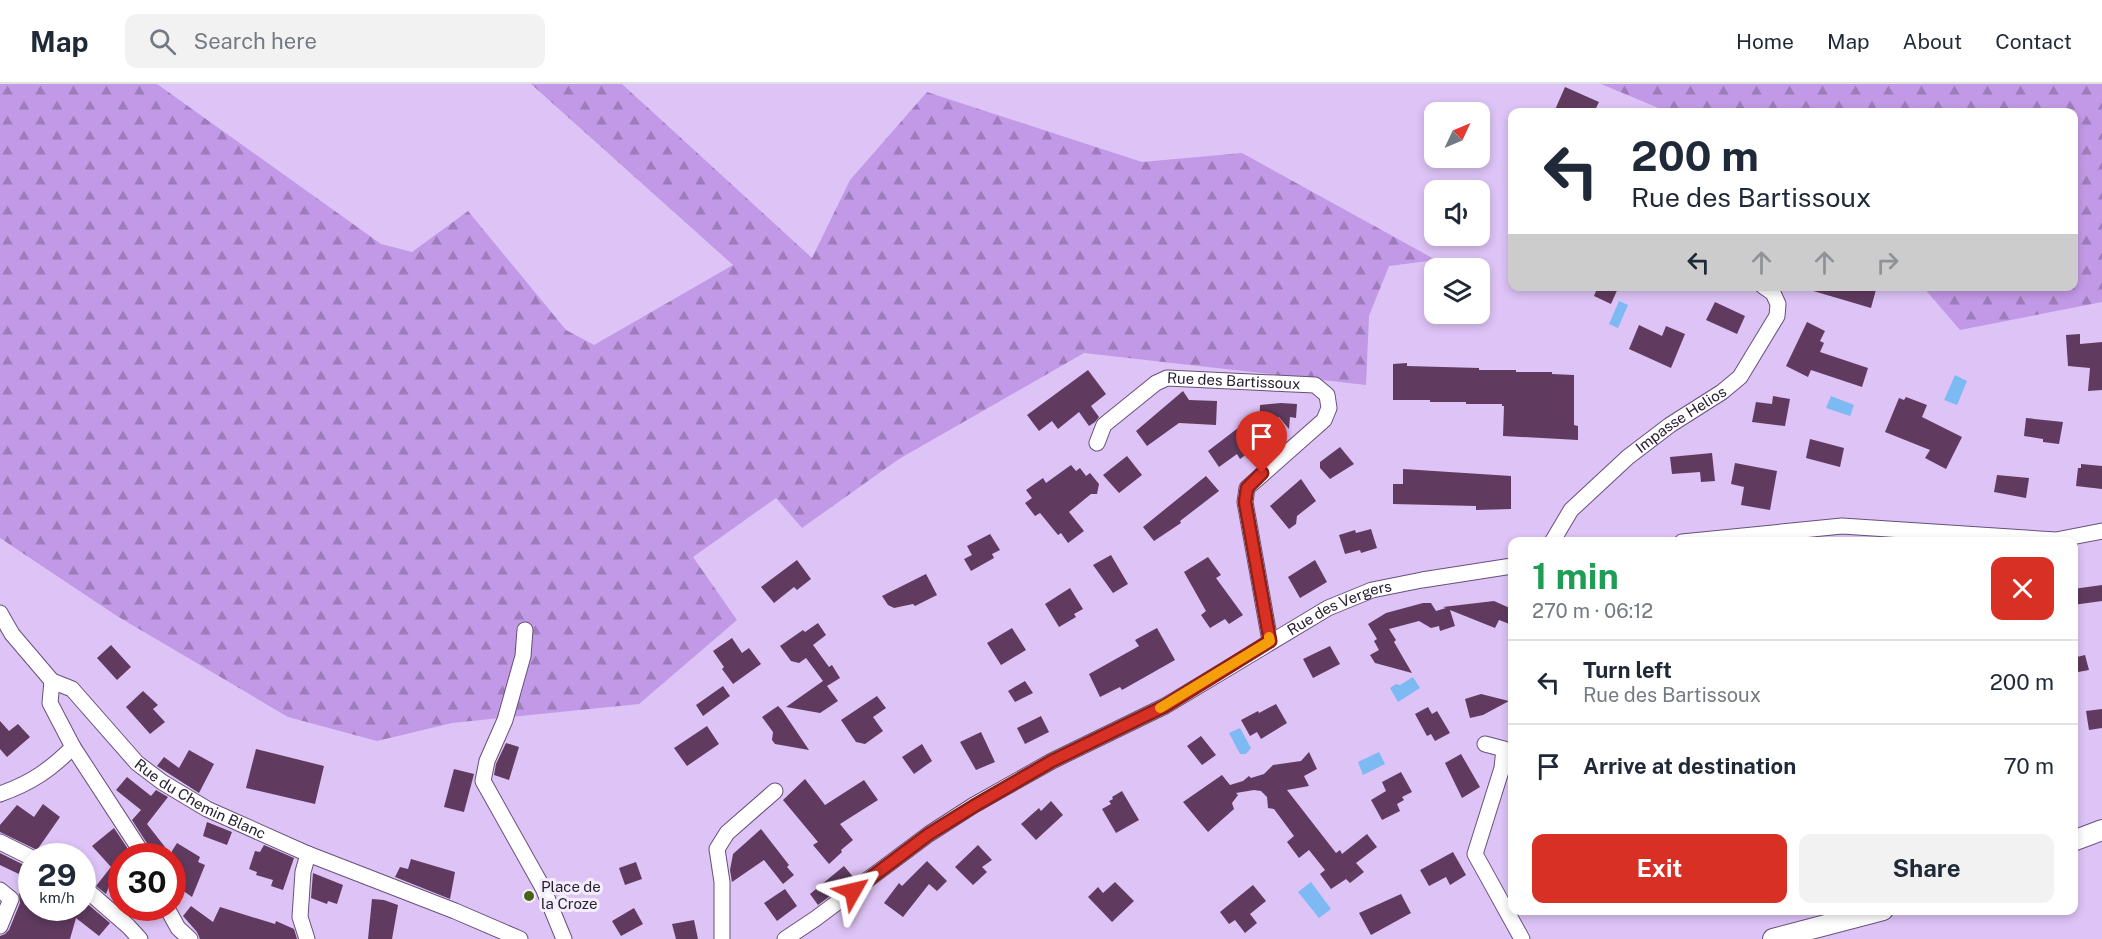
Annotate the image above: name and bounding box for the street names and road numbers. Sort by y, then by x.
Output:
street label: Rue des Bartissoux [1167,369,1301,392]
street label: Impasse Helios [1632,383,1729,456]
street label: Rue des Vergers [1284,577,1393,639]
street label: Rue du Chemin Blanc [131,755,268,842]

